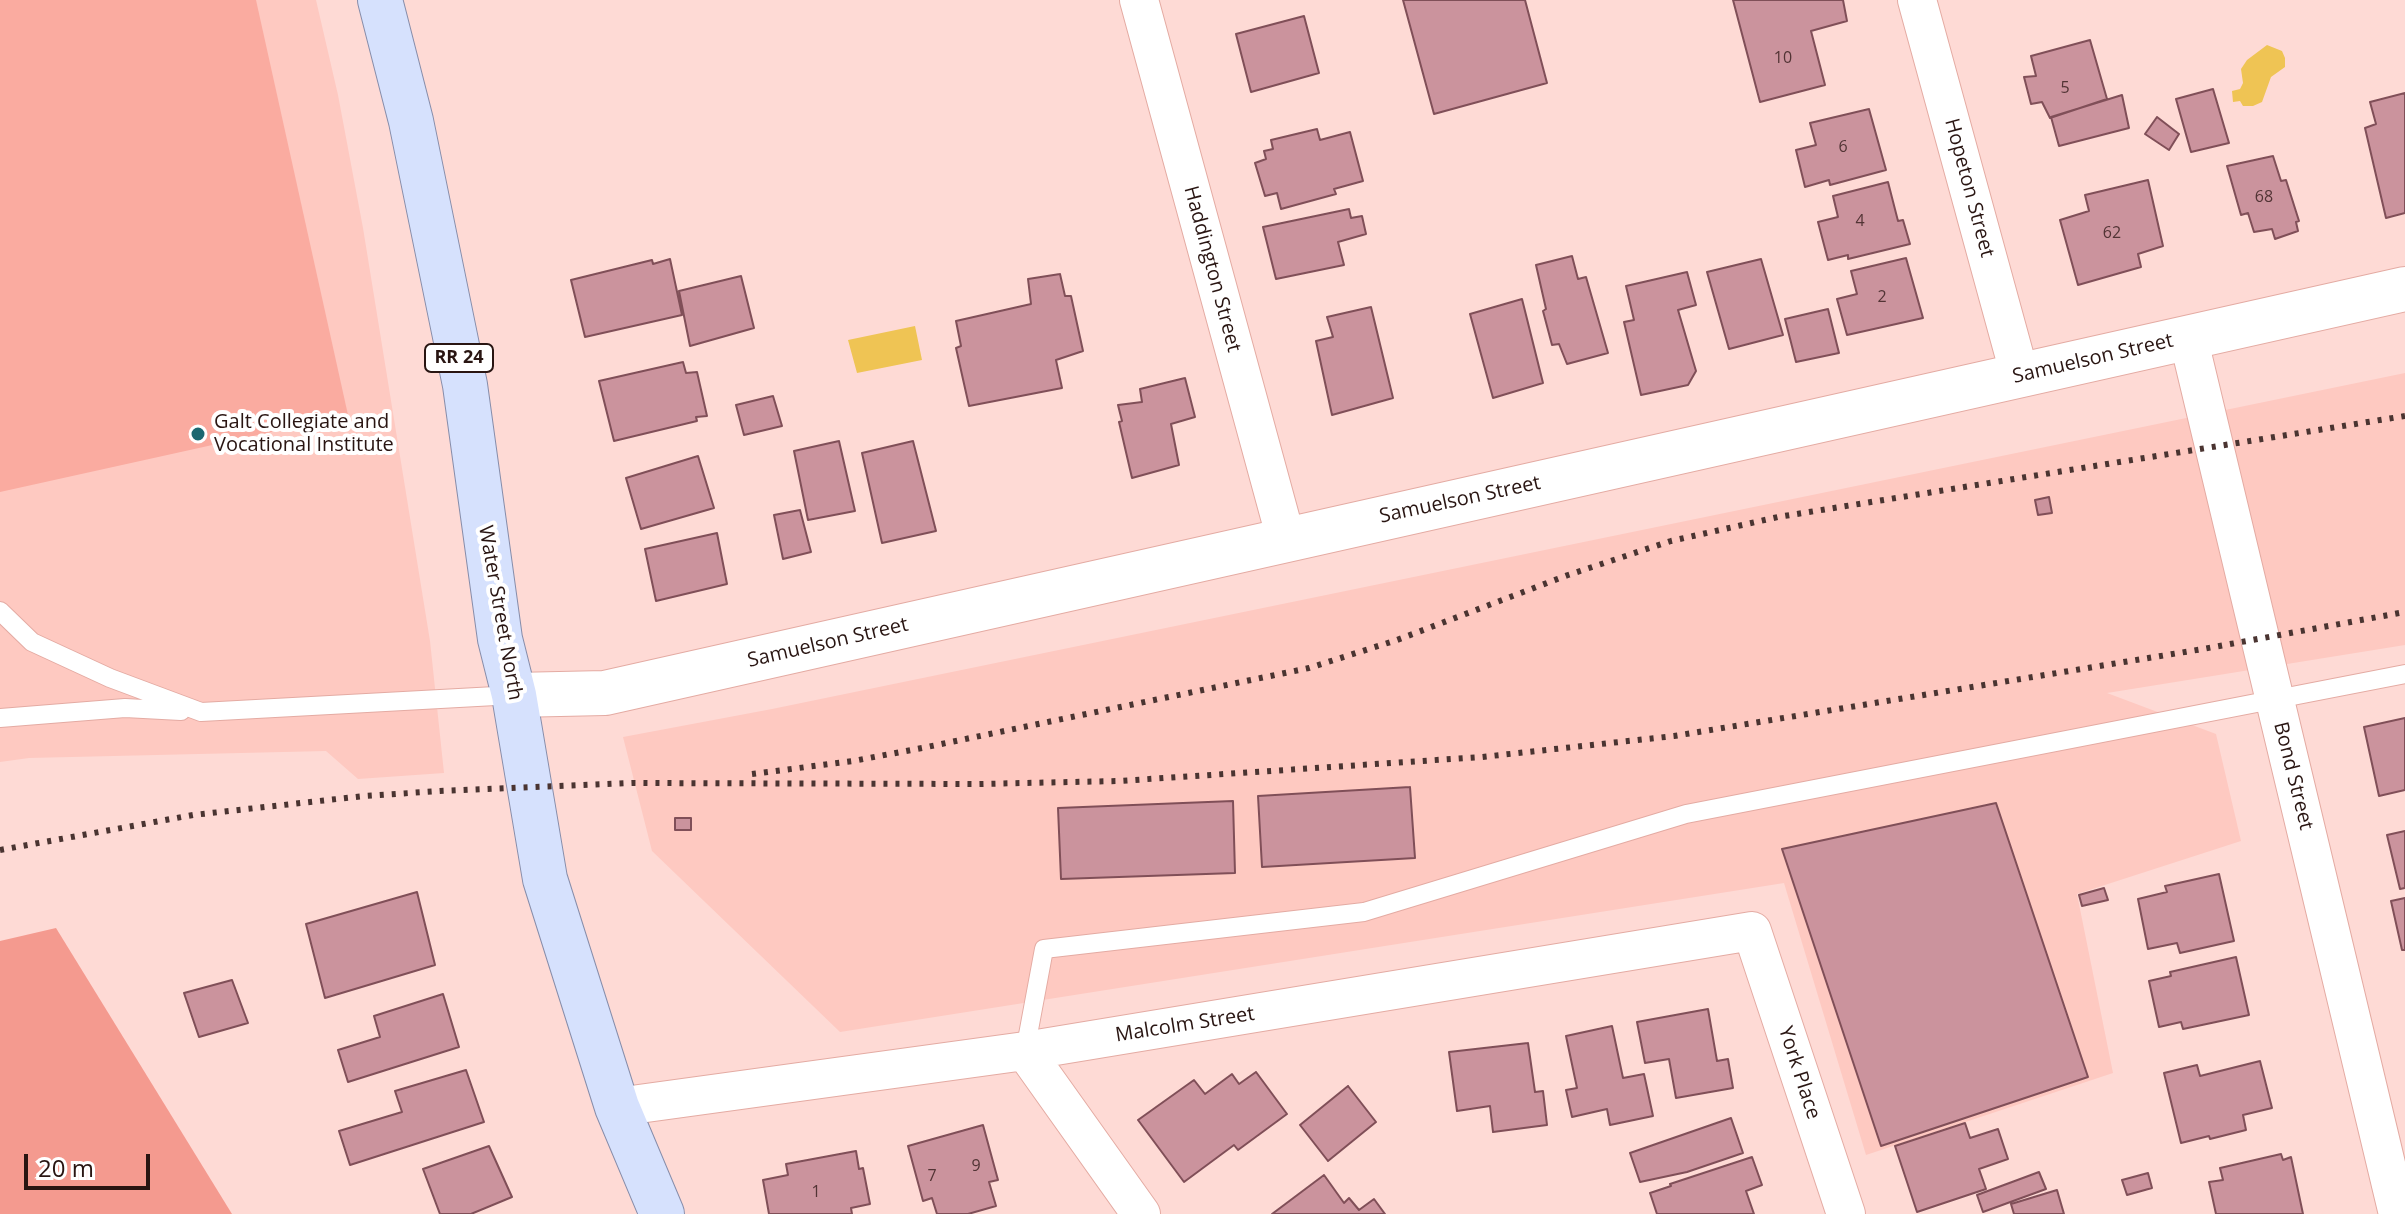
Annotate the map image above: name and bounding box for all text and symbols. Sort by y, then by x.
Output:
house number: 10 [1774,48,1792,68]
house number: 5 [2060,78,2070,98]
street label: Hopeton Street [1939,116,1999,260]
house number: 6 [1838,137,1848,157]
street label: Haddington Street [1178,183,1246,355]
house number: 68 [2255,187,2273,207]
house number: 4 [1855,211,1865,231]
house number: 62 [2103,223,2121,243]
house number: 2 [1877,287,1887,307]
street label: Samuelson Street [2010,329,2176,389]
road number: RR 24 [425,344,493,372]
place label: Galt Collegiate and Vocational Institute [214,410,394,457]
marker: Galt Collegiate and Vocational Institute [189,425,207,443]
street label: Samuelson Street [1377,471,1543,529]
street label: Water Street North [473,524,527,702]
street label: Samuelson Street [745,613,911,673]
street label: Bond Street [2268,719,2318,833]
street label: Malcolm Street [1114,1002,1256,1048]
street label: York Place [1773,1024,1825,1122]
scale bar [28,1138,154,1188]
text: 20 m [38,1151,94,1184]
house number: 9 [971,1156,981,1176]
house number: 7 [927,1166,937,1186]
house number: 1 [811,1182,821,1202]

